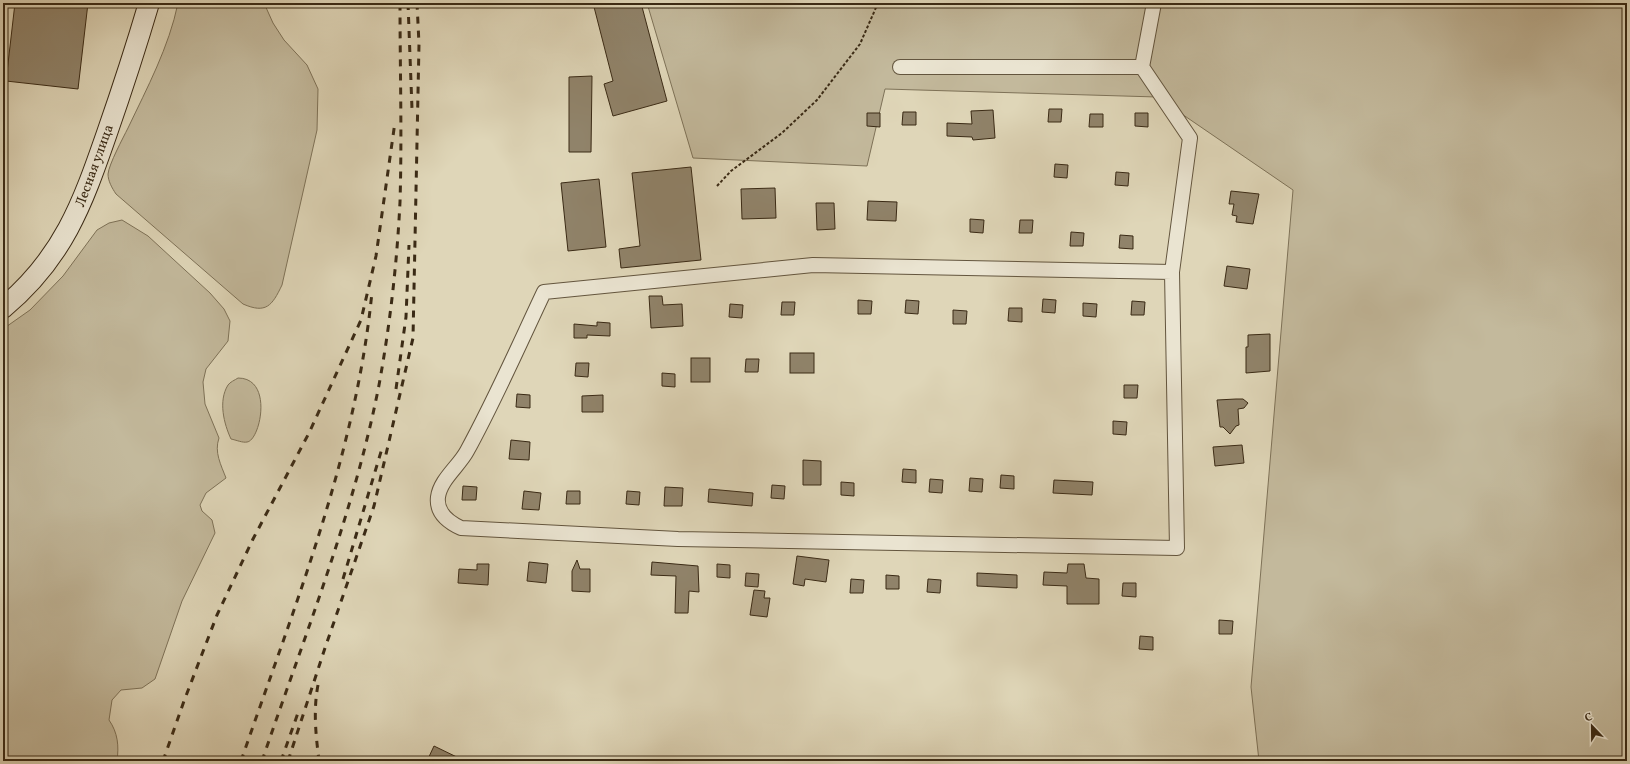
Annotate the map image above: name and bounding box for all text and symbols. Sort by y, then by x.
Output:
street label: Лесная улица [71,122,119,210]
north arrow [1572,706,1612,746]
text: С [1583,710,1595,726]

